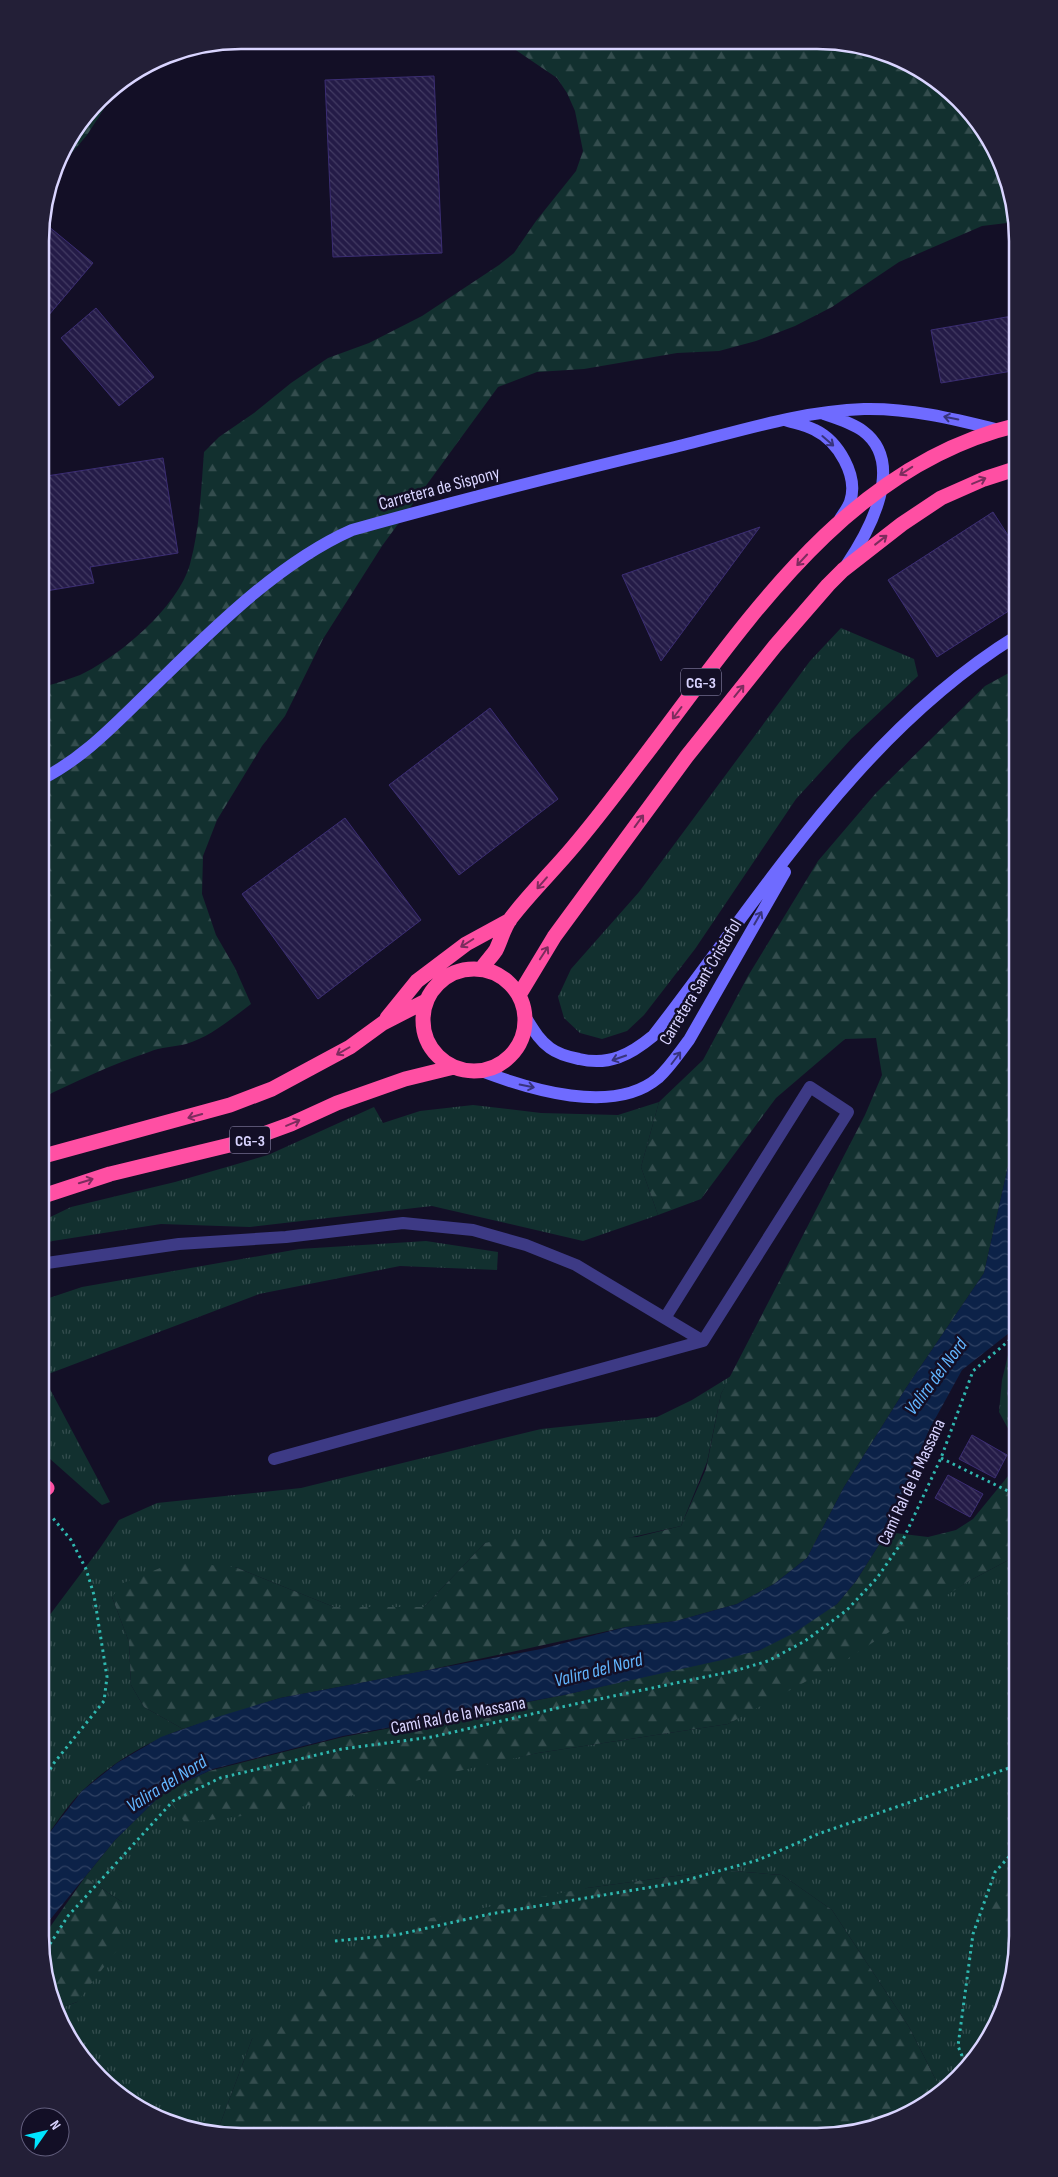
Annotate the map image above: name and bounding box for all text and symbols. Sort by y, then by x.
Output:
one-way arrow [944,413,960,423]
one-way arrow [821,435,834,446]
street label: Carretera de Sispony [376,462,502,515]
one-way arrow [900,466,914,476]
one-way arrow [971,476,986,486]
one-way arrow [874,535,888,545]
one-way arrow [796,553,808,566]
road number: CG-3 [681,669,721,696]
one-way arrow [734,684,745,697]
one-way arrow [672,706,682,720]
one-way arrow [634,814,644,828]
one-way arrow [536,876,548,889]
one-way arrow [754,912,764,926]
street label: Carretera Sant Cristofol [655,916,746,1049]
one-way arrow [460,938,474,949]
one-way arrow [539,946,549,960]
one-way arrow [337,1047,351,1057]
one-way arrow [671,1051,681,1065]
one-way arrow [611,1053,627,1063]
one-way arrow [519,1082,535,1092]
one-way arrow [187,1111,203,1121]
one-way arrow [285,1117,300,1127]
road number: CG-3 [230,1126,270,1154]
one-way arrow [78,1176,94,1185]
water label: Valira del Nord [900,1333,973,1420]
street label: Camí Ral de la Massana [873,1416,950,1549]
water label: Valira del Nord [552,1648,646,1693]
street label: Camí Ral de la Massana [389,1692,527,1739]
water label: Valira del Nord [122,1750,212,1818]
north arrow [20,2107,70,2157]
text: N [46,2117,65,2133]

